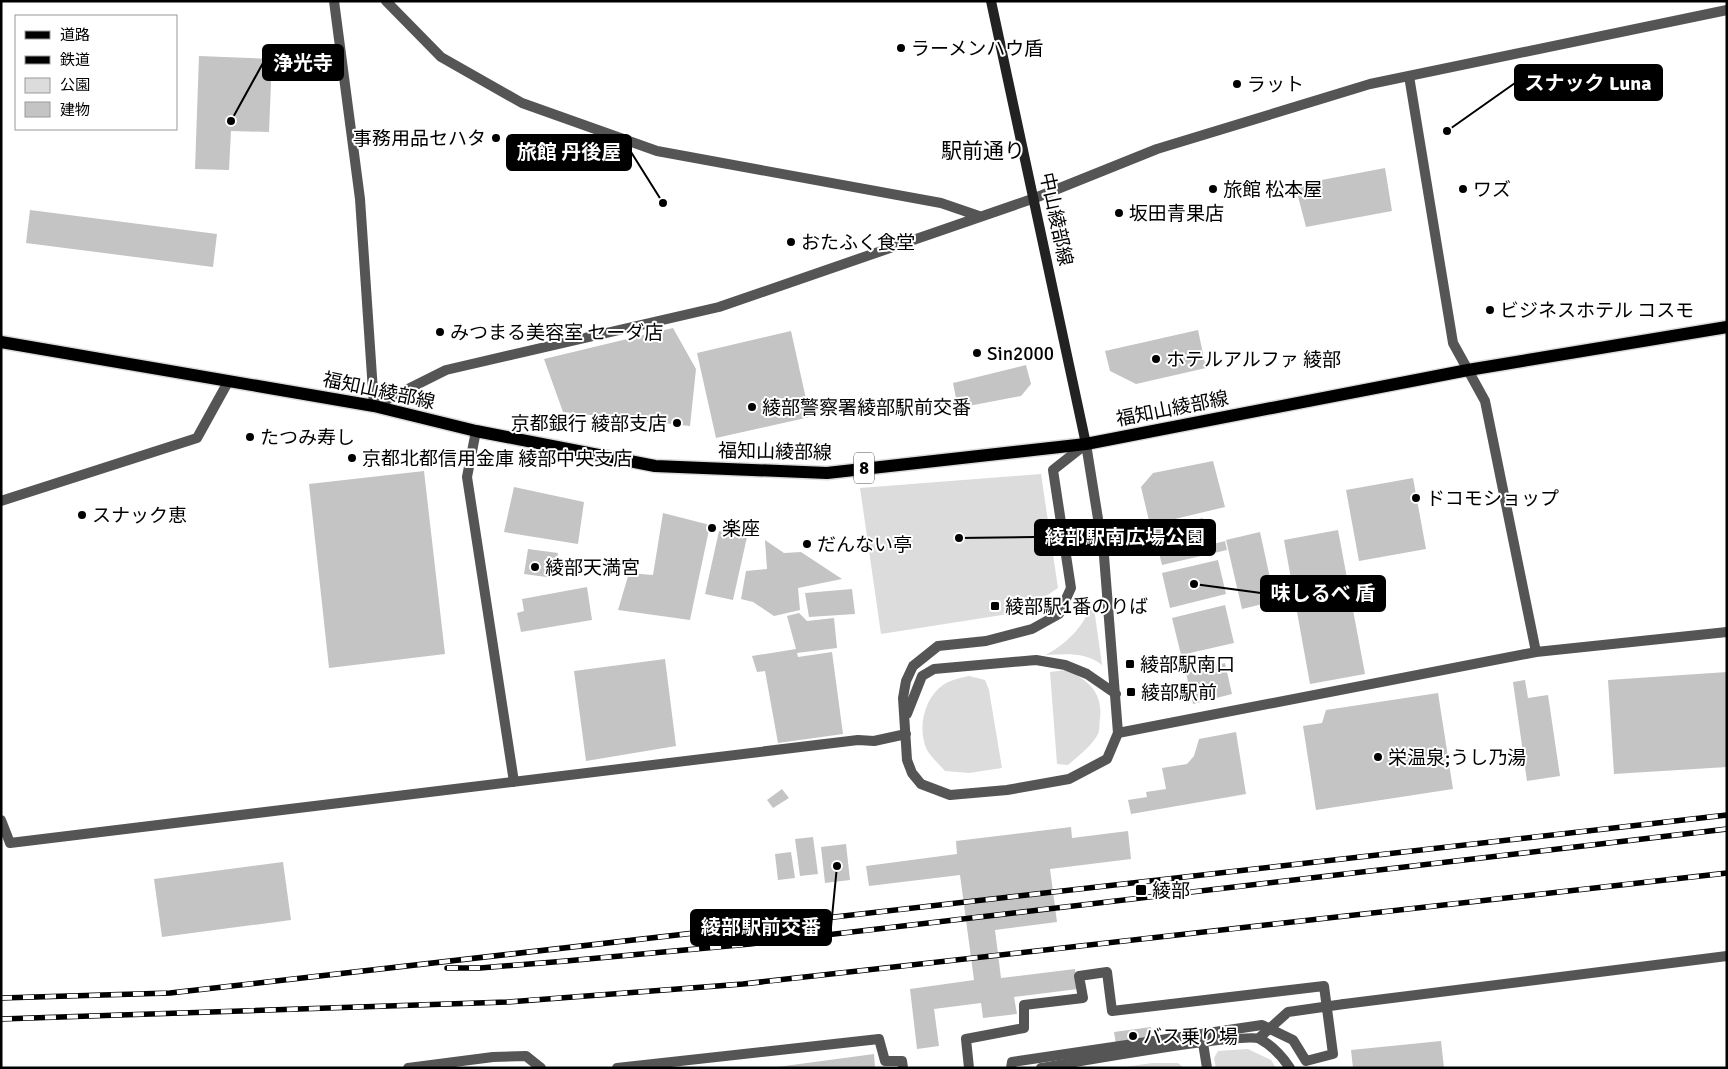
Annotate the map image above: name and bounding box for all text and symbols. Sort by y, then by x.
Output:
legend [15,15,178,130]
text: 道路 [60,26,90,44]
place label: ラーメンハウ盾 [911,37,1043,61]
marker: ラーメンハウ盾 [895,42,907,54]
callout: 浄光寺 [263,45,343,80]
text: 鉄道 [60,51,90,69]
text: 浄光寺 [273,51,333,76]
callout: スナック Luna [1515,65,1662,100]
text: スナック Luna [1525,71,1651,96]
place label: ラット [1247,73,1304,97]
text: 公園 [60,76,90,94]
marker: ラット [1231,78,1243,90]
text: 建物 [60,101,90,119]
place label: 事務用品セハタ [353,127,486,151]
marker: 事務用品セハタ [490,132,502,144]
callout: 旅館 丹後屋 [507,135,631,170]
district label: 駅前通り [941,138,1025,164]
text: 旅館 丹後屋 [517,140,621,165]
street label: 中山綾部線 [1034,170,1078,268]
place label: 旅館 松本屋 [1223,178,1322,202]
place label: ワズ [1473,178,1511,202]
marker: 旅館 松本屋 [1207,183,1219,195]
marker: ワズ [1457,183,1469,195]
place label: 坂田青果店 [1129,202,1224,226]
marker: 坂田青果店 [1113,207,1125,219]
place label: おたふく食堂 [801,231,915,255]
marker: おたふく食堂 [785,236,797,248]
place label: ビジネスホテル コスモ [1500,299,1694,323]
marker: ビジネスホテル コスモ [1484,304,1496,316]
place label: みつまる美容室 セーダ店 [450,321,663,345]
marker: みつまる美容室 セーダ店 [434,326,446,338]
place label: Sin2000 [987,342,1054,366]
marker: Sin2000 [971,347,983,359]
place label: ホテルアルファ 綾部 [1166,348,1341,372]
marker: ホテルアルファ 綾部 [1150,353,1162,365]
street label: 福知山綾部線 [321,367,437,415]
street label: 福知山綾部線 [1114,386,1230,432]
place label: 綾部警察署綾部駅前交番 [762,396,971,420]
marker: 綾部警察署綾部駅前交番 [746,401,758,413]
place label: 京都銀行 綾部支店 [511,412,667,436]
marker: 京都銀行 綾部支店 [671,417,683,429]
place label: たつみ寿し [260,426,355,450]
marker: たつみ寿し [244,431,256,443]
street label: 福知山綾部線 [718,439,832,465]
place label: 京都北都信用金庫 綾部中央支店 [362,447,632,471]
marker: 京都北都信用金庫 綾部中央支店 [346,452,358,464]
road number: 8 [854,452,874,483]
place label: ドコモショップ [1426,487,1559,511]
marker: ドコモショップ [1410,492,1422,504]
place label: スナック恵 [92,504,187,528]
marker: スナック恵 [76,509,88,521]
place label: 楽座 [722,517,760,541]
callout: 綾部駅南広場公園 [1035,520,1215,555]
marker: 楽座 [706,522,718,534]
text: 綾部駅南広場公園 [1045,525,1205,550]
place label: だんない亭 [817,533,912,557]
marker: だんない亭 [801,538,813,550]
place label: 綾部天満宮 [545,556,640,580]
marker: 綾部天満宮 [529,561,541,573]
callout: 味しるべ 盾 [1261,576,1385,611]
text: 味しるべ 盾 [1271,581,1375,606]
place label: 綾部駅1番のりば [1005,595,1148,619]
marker: 綾部駅1番のりば [989,600,1001,612]
place label: 綾部駅南口 [1140,653,1235,677]
marker: 綾部駅南口 [1124,658,1136,670]
place label: 綾部駅前 [1141,681,1217,705]
marker: 綾部駅前 [1125,686,1137,698]
place label: 栄温泉;うし乃湯 [1388,746,1526,770]
marker: 栄温泉;うし乃湯 [1372,751,1384,763]
place label: 綾部 [1152,879,1190,903]
marker: 綾部 [1134,883,1148,897]
callout: 綾部駅前交番 [691,910,831,945]
text: 綾部駅前交番 [701,915,821,940]
place label: バス乗り場 [1143,1025,1238,1049]
marker: バス乗り場 [1127,1030,1139,1042]

